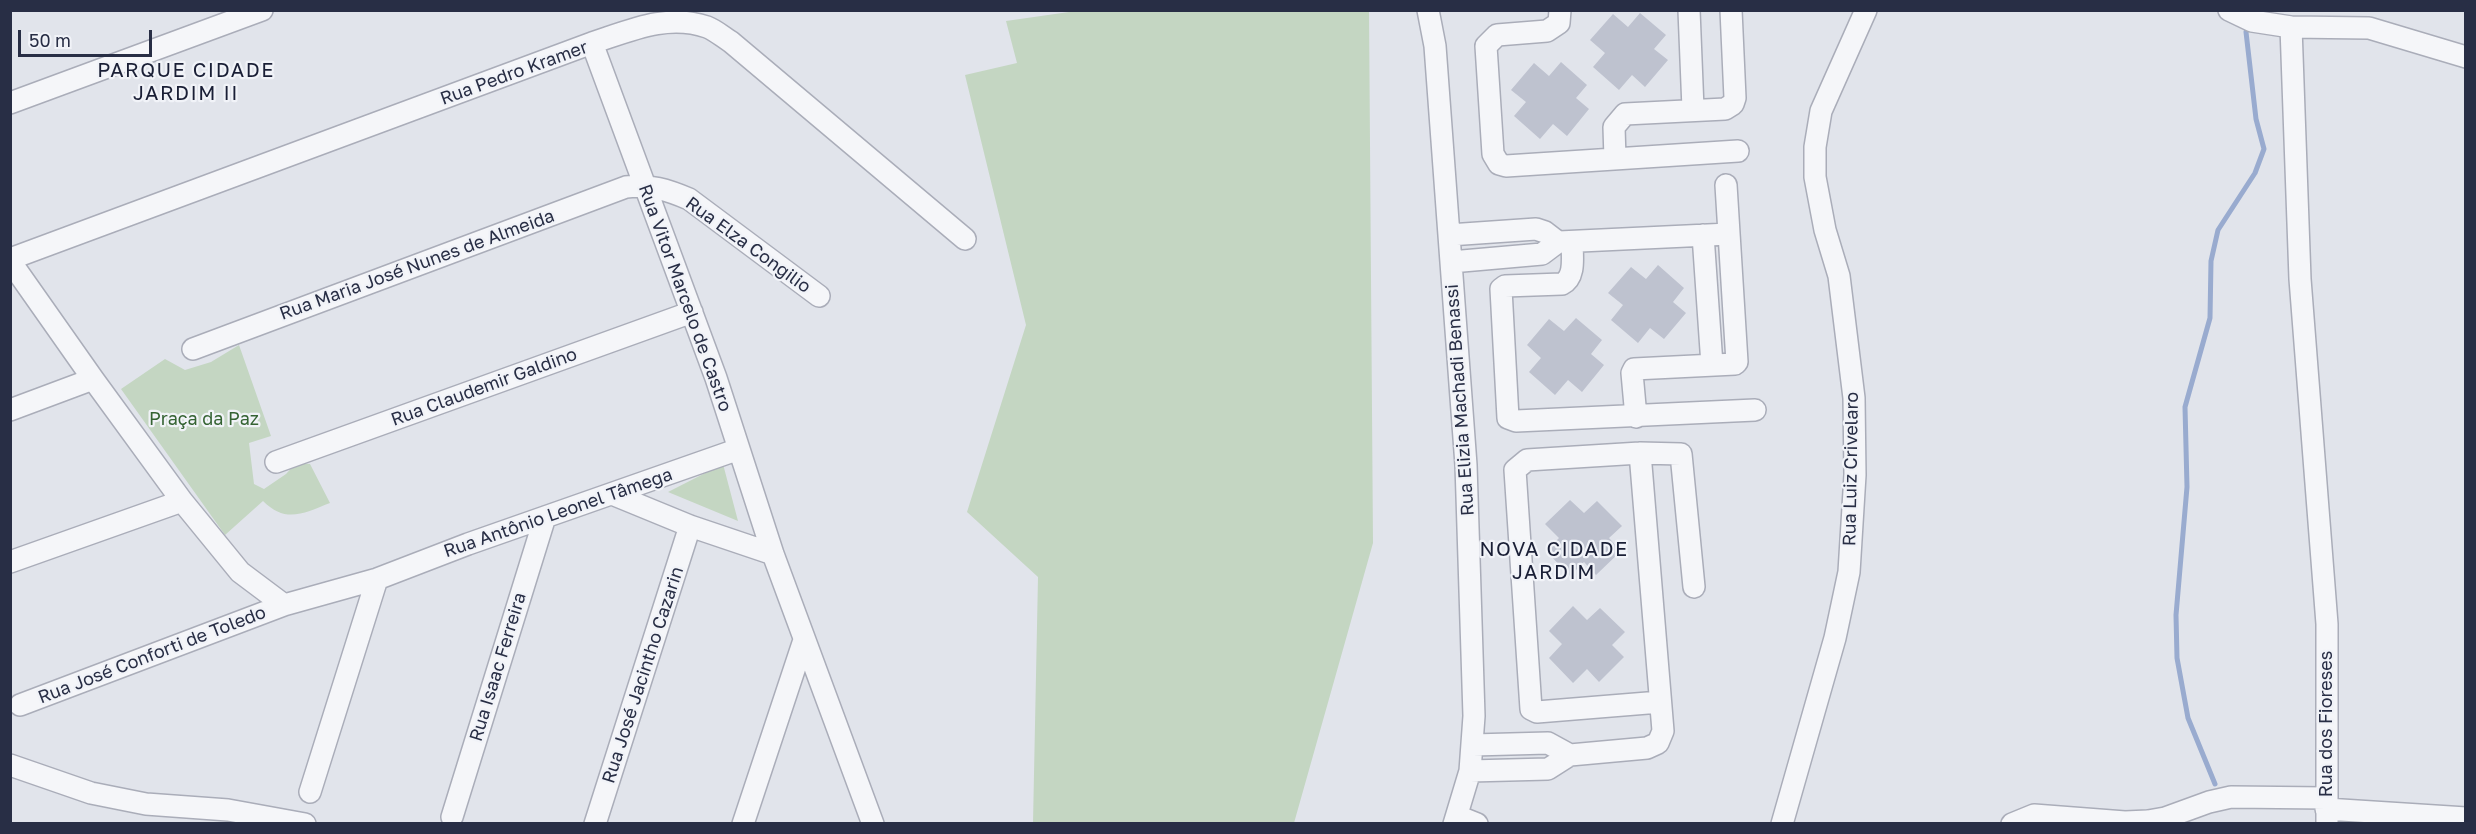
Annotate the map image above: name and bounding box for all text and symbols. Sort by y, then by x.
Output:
scale bar [21,18,154,56]
text: 50 m [29,29,71,51]
street label: Rua Pedro Kramer [437,36,591,110]
district label: PARQUE CIDADE JARDIM II [97,59,275,106]
street label: Rua Vitor Marcelo de Castro [634,181,736,415]
street label: Rua Elza Congilio [681,192,815,298]
street label: Rua Maria José Nunes de Almeida [277,205,557,325]
street label: Rua Elizia Machadi Benassi [1441,283,1479,517]
street label: Rua Claudemir Galdino [388,343,580,431]
street label: Rua Luiz Crivelaro [1839,392,1863,546]
park label: Praça da Paz [149,408,259,430]
street label: Rua Antônio Leonel Tâmega [441,464,675,562]
district label: NOVA CIDADE JARDIM [1479,538,1629,585]
street label: Rua José Jacintho Cazarin [598,564,688,786]
street label: Rua Isaac Ferreira [465,590,531,744]
street label: Rua José Conforti de Toledo [35,602,269,708]
street label: Rua dos Fioreses [2315,651,2337,797]

